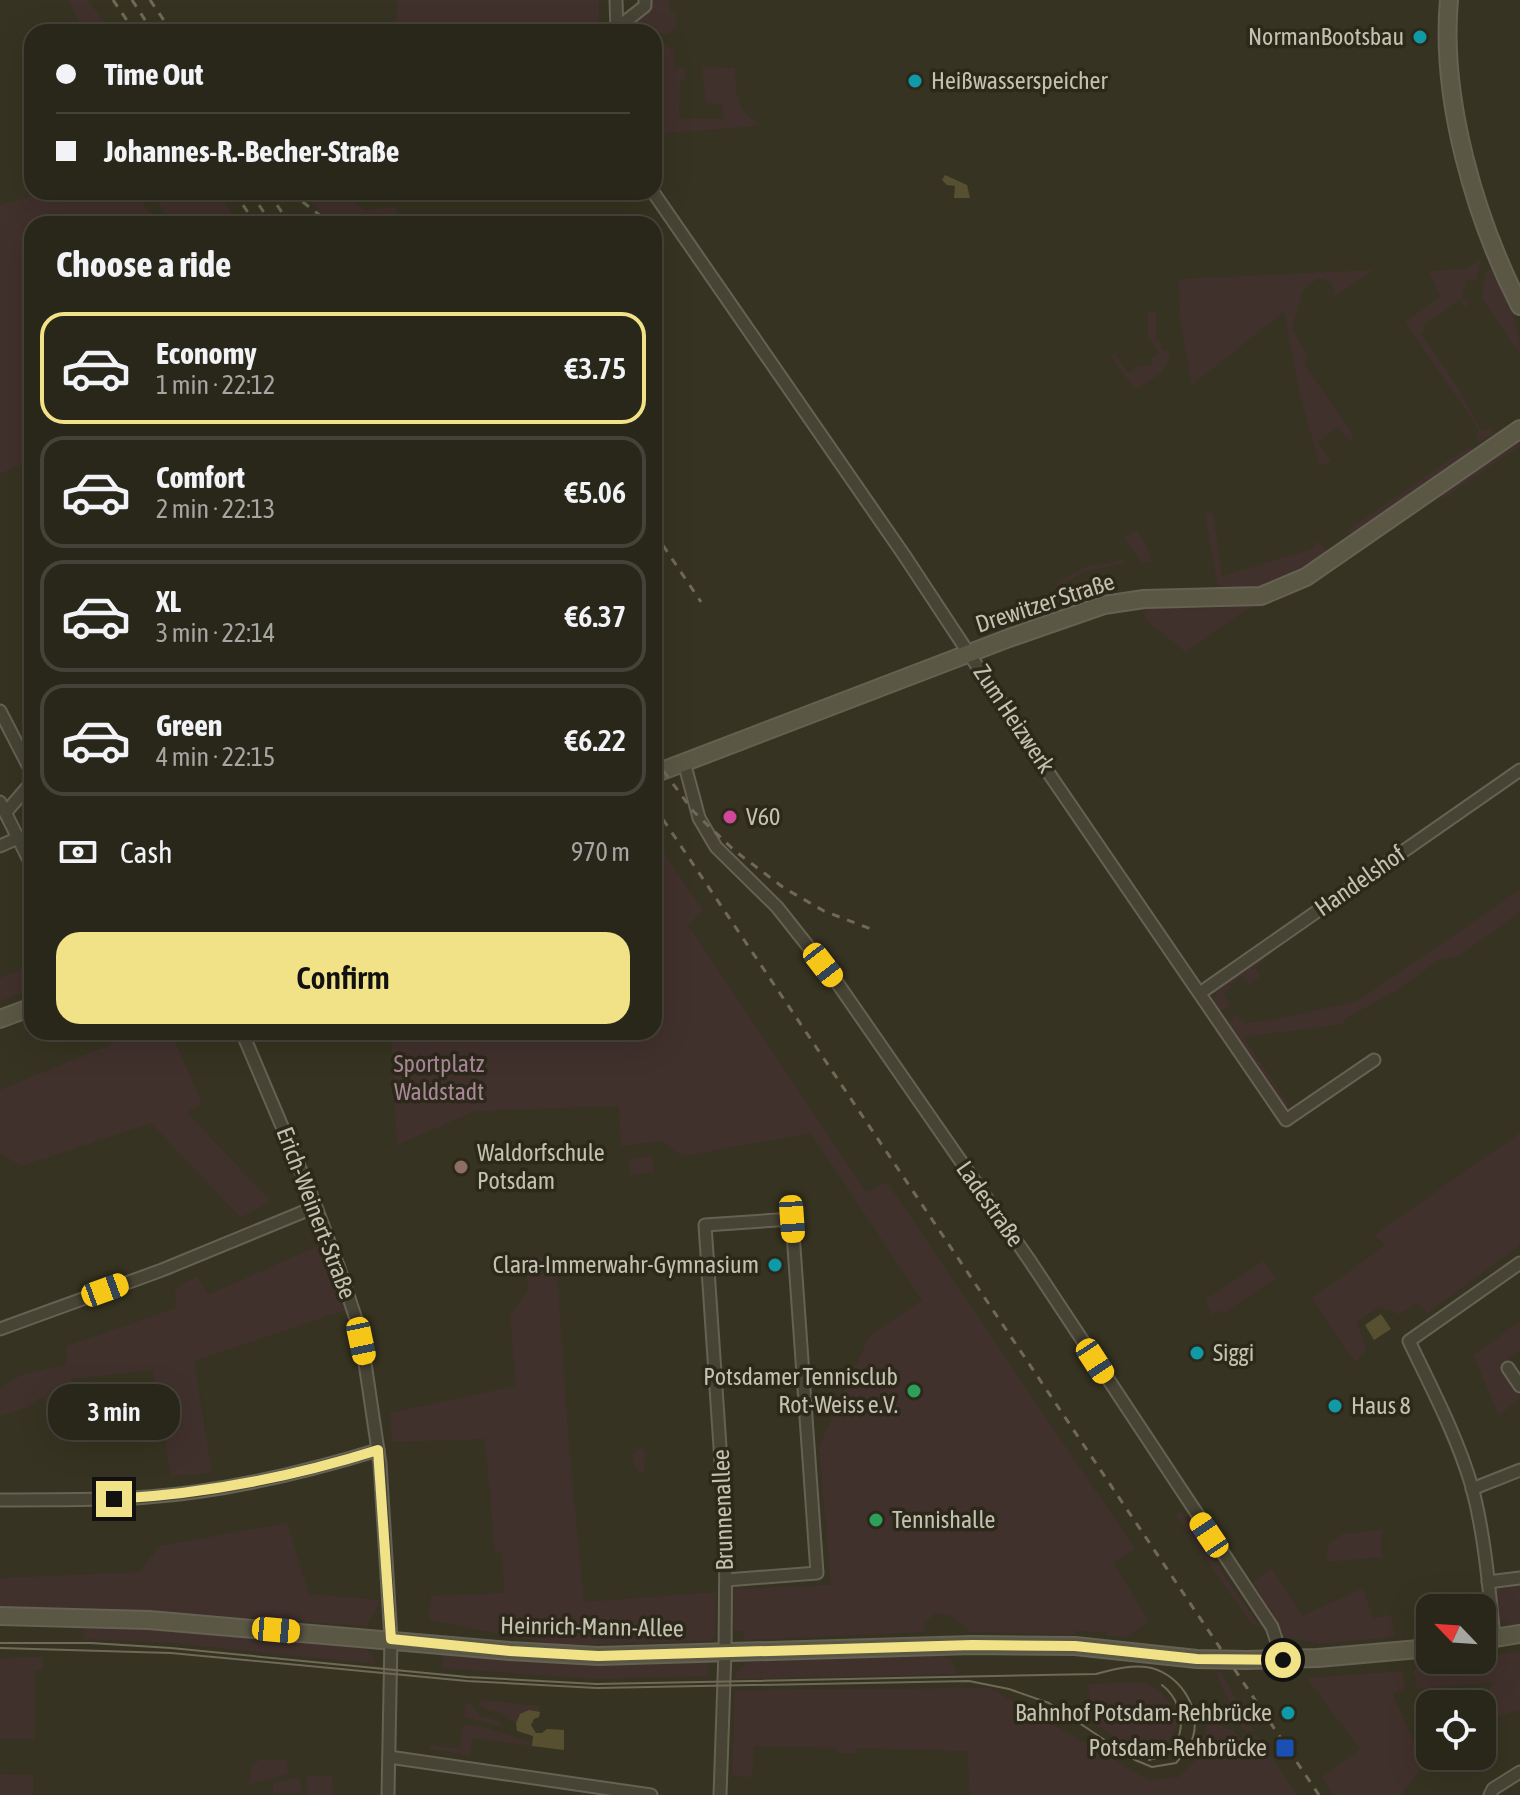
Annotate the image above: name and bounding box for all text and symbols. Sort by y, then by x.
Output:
place label: NormanBootsbau [1248,23,1404,50]
marker: NormanBootsbau [1411,28,1429,46]
text: Time Out [104,57,203,91]
place label: Heißwasserspeicher [931,67,1108,94]
marker: Heißwasserspeicher [906,72,924,90]
text: Johannes-R.-Becher-Straße [104,134,399,168]
text: Choose a ride [56,243,231,285]
icon: car [60,332,132,404]
text: Economy [156,336,257,370]
text: €3.75 [565,351,626,385]
text: 1 min · 22:12 [156,370,275,400]
icon: car [60,456,132,528]
text: Comfort [156,460,245,494]
text: €5.06 [565,475,626,509]
text: 2 min · 22:13 [156,494,275,524]
street label: Drewitzer Straße [972,567,1118,638]
icon: car [60,580,132,652]
text: XL [156,584,181,618]
text: €6.37 [565,599,626,633]
text: 3 min · 22:14 [156,618,275,648]
street label: Zum Heizwerk [968,660,1061,778]
icon: car [60,704,132,776]
text: Green [156,708,222,742]
text: €6.22 [565,723,626,757]
text: 4 min · 22:15 [156,742,275,772]
place label: V60 [746,803,780,830]
marker: V60 [721,808,739,826]
icon: cash [56,830,100,874]
text: Cash [120,835,173,869]
text: 970 m [571,837,630,867]
street label: Handelshof [1310,840,1410,921]
button: Confirm [56,932,630,1024]
car [799,939,847,991]
park label: Sportplatz Waldstadt [394,1050,485,1105]
street label: Erich-Weinert-Straße [271,1123,362,1302]
place label: Waldorfschule Potsdam [477,1139,605,1194]
street label: Ladestraße [951,1156,1030,1252]
marker: Waldorfschule Potsdam [452,1158,470,1176]
car [778,1194,806,1244]
place label: Clara-Immerwahr-Gymnasium [493,1251,759,1278]
marker: Clara-Immerwahr-Gymnasium [766,1256,784,1274]
car [78,1271,132,1309]
car [344,1315,378,1367]
car [1072,1334,1118,1388]
place label: Siggi [1213,1339,1254,1366]
marker: Siggi [1188,1344,1206,1362]
place label: Potsdamer Tennisclub Rot-Weiss e.V. [703,1363,898,1418]
marker: Potsdamer Tennisclub Rot-Weiss e.V. [905,1382,923,1400]
callout: 3 min [48,1383,180,1439]
place label: Haus 8 [1351,1392,1411,1419]
text: 3 min [87,1397,141,1427]
marker: Haus 8 [1326,1397,1344,1415]
street label: Brunnenallee [707,1449,738,1571]
route end [96,1481,132,1517]
place label: Tennishalle [892,1506,995,1533]
car [1186,1508,1232,1562]
marker: Tennishalle [867,1511,885,1529]
north arrow [1416,1594,1496,1674]
map controls [1416,1594,1496,1770]
street label: Heinrich-Mann-Allee [500,1611,684,1642]
car [251,1616,301,1644]
route start [1265,1642,1301,1678]
button: locate [1416,1690,1496,1770]
place label: Bahnhof Potsdam-Rehbrücke [1015,1699,1272,1726]
marker: Bahnhof Potsdam-Rehbrücke [1279,1704,1297,1722]
place label: Potsdam-Rehbrücke [1089,1734,1267,1761]
marker: Potsdam-Rehbrücke [1274,1737,1296,1759]

